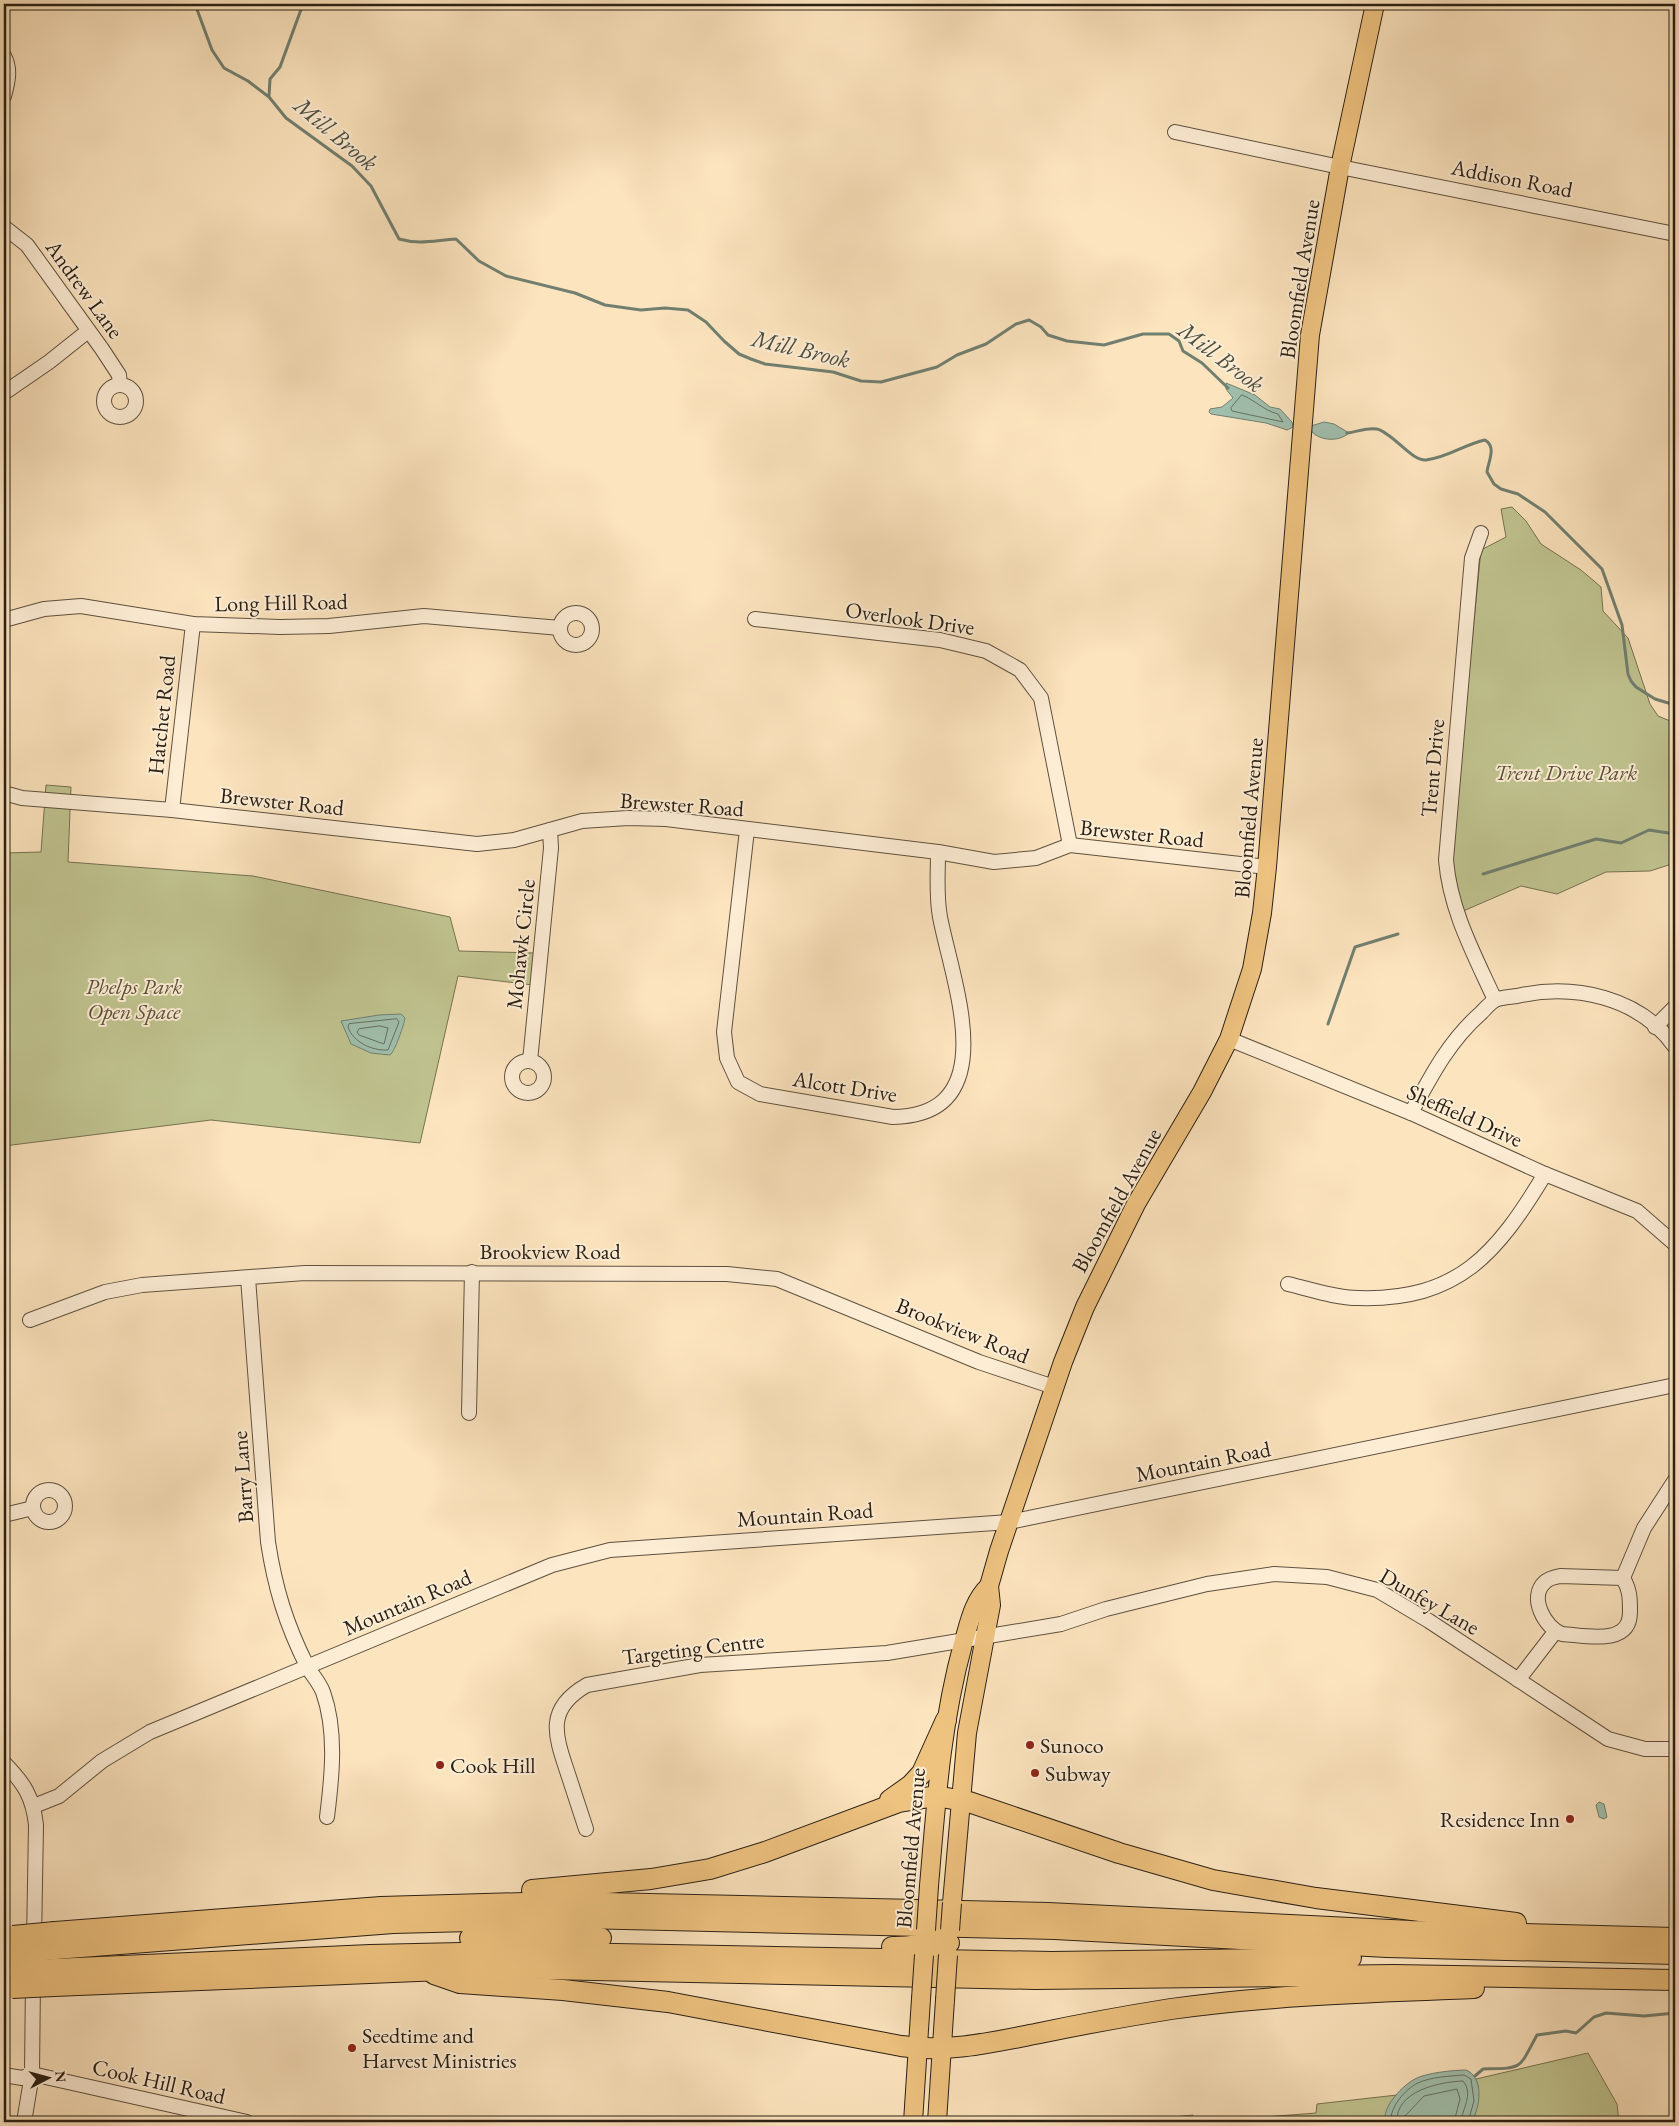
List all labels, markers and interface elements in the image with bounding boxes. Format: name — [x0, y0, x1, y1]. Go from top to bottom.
water label: Mill Brook — [287, 88, 385, 178]
street label: Addison Road — [1448, 152, 1576, 205]
street label: Bloomfield Avenue — [1273, 197, 1326, 361]
street label: Andrew Lane — [38, 233, 130, 345]
water label: Mill Brook — [1170, 313, 1271, 399]
water label: Mill Brook — [747, 322, 853, 375]
street label: Long Hill Road — [214, 587, 349, 618]
street label: Overlook Drive — [843, 595, 977, 642]
street label: Hatchet Road — [141, 653, 182, 776]
street label: Trent Drive — [1414, 717, 1451, 818]
street label: Bloomfield Avenue — [1227, 736, 1270, 900]
park label: Trent Drive Park — [1495, 758, 1637, 787]
street label: Brewster Road — [219, 781, 346, 823]
street label: Brewster Road — [619, 786, 746, 823]
street label: Brewster Road — [1079, 813, 1206, 855]
street label: Mohawk Circle — [499, 877, 542, 1010]
park label: Phelps Park Open Space — [86, 972, 182, 1026]
street label: Alcott Drive — [790, 1064, 900, 1109]
street label: Sheffield Drive — [1402, 1077, 1528, 1154]
street label: Bloomfield Avenue — [1065, 1122, 1168, 1278]
street label: Brookview Road — [479, 1237, 621, 1266]
street label: Brookview Road — [892, 1291, 1034, 1371]
street label: Barry Lane — [225, 1430, 260, 1524]
street label: Mountain Road — [1133, 1434, 1274, 1489]
street label: Mountain Road — [736, 1495, 875, 1534]
street label: Dunfey Lane — [1375, 1561, 1485, 1642]
street label: Mountain Road — [339, 1562, 477, 1642]
street label: Targeting Centre — [620, 1625, 766, 1672]
place label: Sunoco — [1040, 1731, 1104, 1760]
marker: Sunoco — [1024, 1739, 1036, 1751]
place label: Cook Hill — [450, 1751, 536, 1780]
marker: Cook Hill — [434, 1759, 446, 1771]
place label: Subway — [1045, 1759, 1111, 1788]
street label: Bloomfield Avenue — [889, 1766, 932, 1930]
marker: Subway — [1029, 1767, 1041, 1779]
place label: Residence Inn — [1440, 1805, 1560, 1834]
marker: Residence Inn — [1564, 1813, 1576, 1825]
place label: Seedtime and Harvest Ministries — [362, 2021, 517, 2075]
marker: Seedtime and Harvest Ministries — [346, 2042, 358, 2054]
street label: Cook Hill Road — [89, 2052, 229, 2111]
north arrow — [22, 2054, 72, 2104]
text: N — [51, 2070, 71, 2084]

